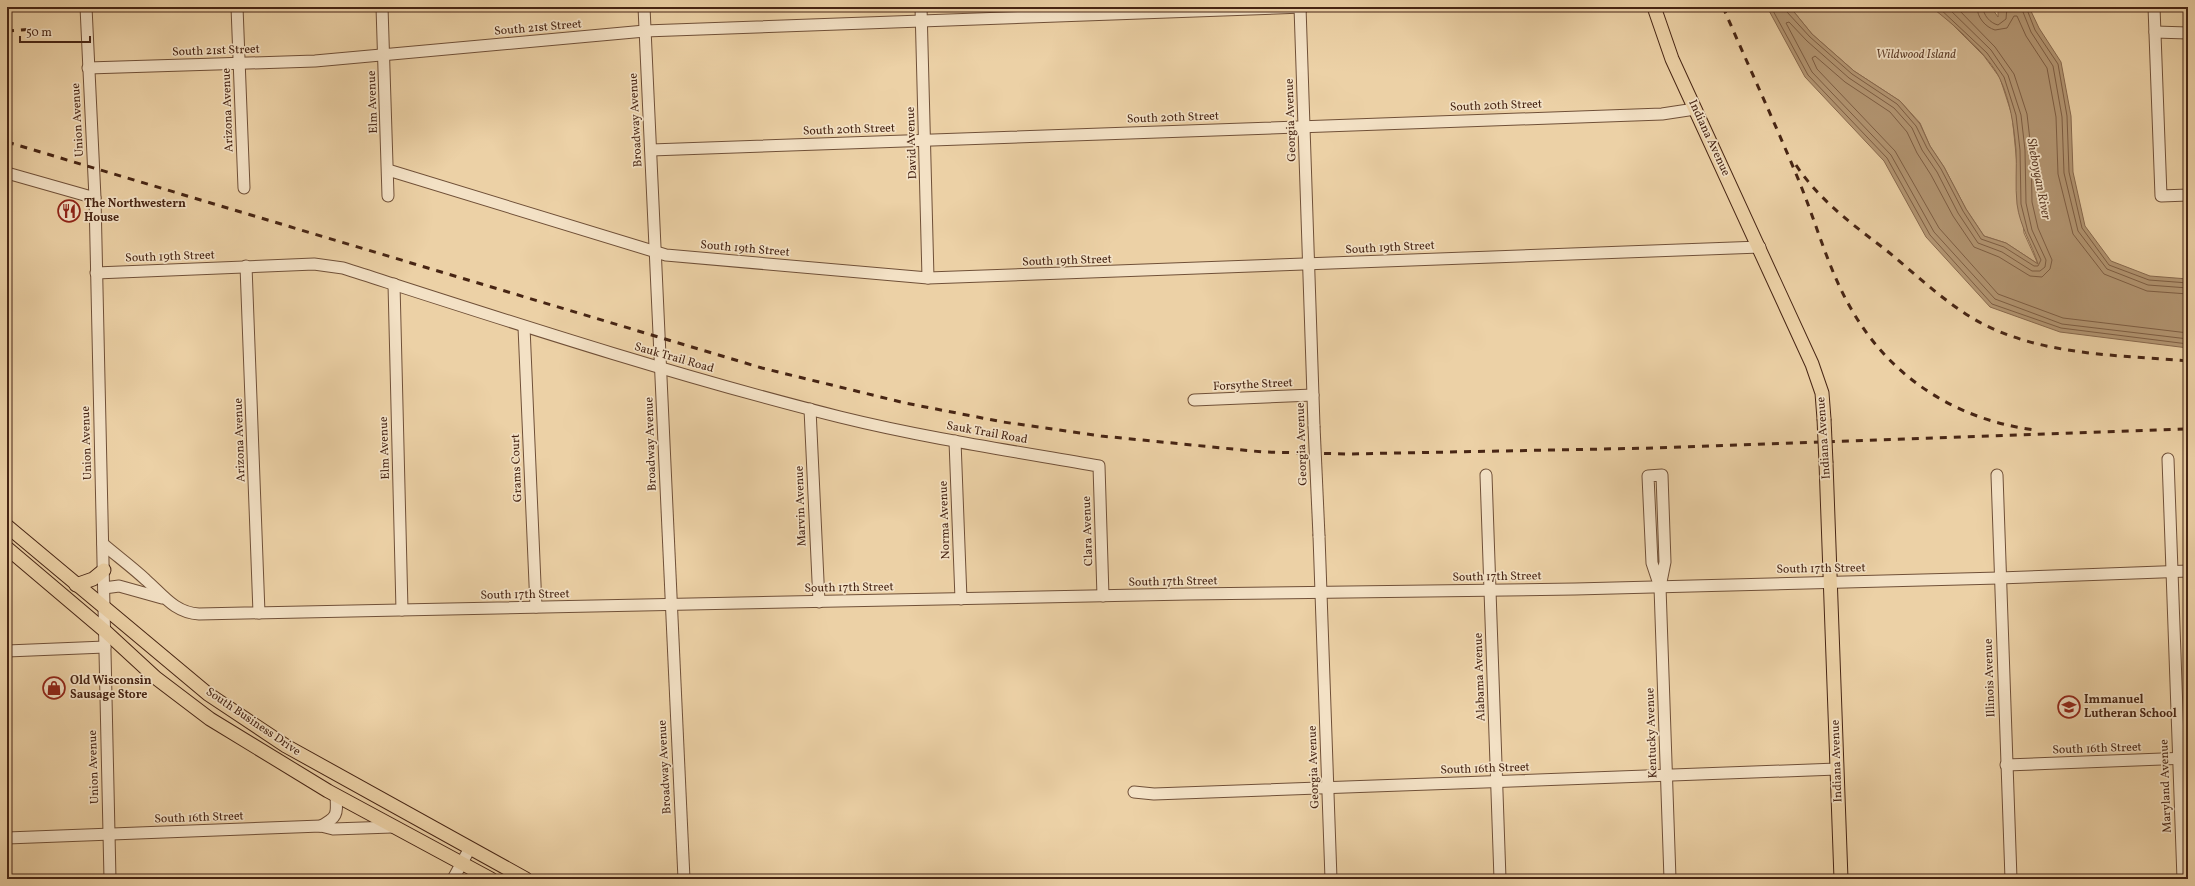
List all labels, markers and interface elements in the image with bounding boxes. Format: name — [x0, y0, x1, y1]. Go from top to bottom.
street label: South 21st Street — [494, 16, 582, 40]
scale bar — [20, 18, 90, 44]
text: 50 m — [26, 25, 52, 41]
street label: South 21st Street — [172, 41, 260, 61]
park label: Wildwood Island — [1876, 47, 1956, 63]
street label: Arizona Avenue — [219, 67, 237, 152]
street label: Elm Avenue — [364, 70, 382, 134]
street label: Broadway Avenue — [626, 72, 646, 168]
street label: Georgia Avenue — [1282, 78, 1300, 162]
street label: Union Avenue — [68, 82, 88, 157]
street label: South 20th Street — [1450, 96, 1542, 116]
street label: Indiana Avenue — [1684, 97, 1734, 179]
street label: David Avenue — [903, 106, 921, 180]
street label: South 20th Street — [1127, 108, 1219, 128]
street label: South 20th Street — [803, 120, 895, 140]
water label: Sheboygan River — [2021, 137, 2055, 221]
place label: The Northwestern House — [84, 196, 186, 226]
restaurant icon: The Northwestern House — [56, 198, 82, 224]
street label: South 19th Street — [700, 237, 790, 261]
street label: South 19th Street — [1345, 238, 1435, 258]
street label: South 19th Street — [125, 247, 215, 267]
street label: South 19th Street — [1022, 251, 1112, 271]
street label: Sauk Trail Road — [632, 339, 716, 377]
street label: Forsythe Street — [1213, 375, 1293, 395]
street label: Broadway Avenue — [641, 396, 661, 491]
street label: Indiana Avenue — [1813, 396, 1835, 480]
street label: Arizona Avenue — [231, 397, 249, 482]
street label: Georgia Avenue — [1293, 402, 1311, 486]
street label: Union Avenue — [78, 405, 96, 480]
street label: Elm Avenue — [376, 416, 394, 480]
street label: Sauk Trail Road — [945, 418, 1029, 448]
street label: Grams Court — [508, 434, 526, 502]
street label: Marvin Avenue — [792, 465, 810, 547]
street label: Norma Avenue — [936, 480, 954, 560]
street label: Clara Avenue — [1079, 495, 1097, 566]
street label: South 17th Street — [1776, 560, 1866, 578]
street label: South 17th Street — [1452, 568, 1542, 586]
street label: South 17th Street — [1128, 573, 1218, 591]
street label: South 17th Street — [804, 579, 894, 597]
street label: South 17th Street — [480, 586, 570, 604]
street label: Alabama Avenue — [1470, 632, 1490, 722]
street label: Illinois Avenue — [1981, 638, 1999, 718]
place label: Old Wisconsin Sausage Store — [70, 673, 152, 703]
shop icon: Old Wisconsin Sausage Store — [41, 675, 67, 701]
street label: South Business Drive — [202, 684, 304, 760]
street label: Kentucky Avenue — [1642, 687, 1662, 779]
place label: Immanuel Lutheran School — [2084, 692, 2177, 722]
school or university icon: Immanuel Lutheran School — [2056, 694, 2082, 720]
street label: Broadway Avenue — [655, 719, 675, 815]
street label: Indiana Avenue — [1828, 719, 1846, 803]
street label: Georgia Avenue — [1305, 725, 1323, 809]
street label: Union Avenue — [85, 729, 103, 804]
street label: South 16th Street — [2052, 739, 2142, 759]
street label: Maryland Avenue — [2156, 739, 2176, 833]
street label: South 16th Street — [1440, 759, 1530, 779]
street label: South 16th Street — [154, 808, 244, 828]

